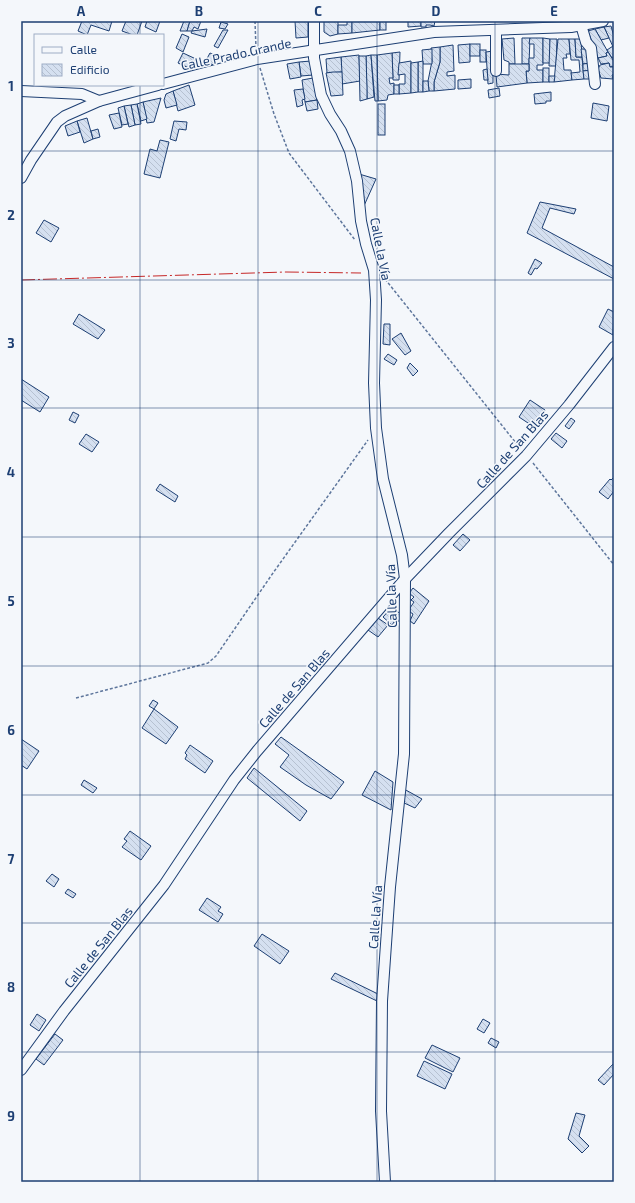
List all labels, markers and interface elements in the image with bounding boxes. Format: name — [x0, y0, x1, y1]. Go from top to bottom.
text: A — [77, 3, 86, 19]
text: B — [195, 3, 203, 19]
text: C — [314, 3, 322, 19]
text: D — [432, 3, 441, 19]
text: E — [550, 3, 558, 19]
legend — [34, 34, 164, 86]
street label: Calle Prado Grande — [179, 34, 293, 74]
text: Calle — [70, 42, 97, 56]
text: Edificio — [70, 62, 110, 76]
text: 1 — [8, 78, 14, 94]
text: 2 — [7, 207, 15, 223]
street label: Calle la Vía — [367, 216, 395, 282]
text: 3 — [7, 335, 15, 351]
street label: Calle de San Blas — [473, 406, 551, 492]
text: 4 — [7, 464, 15, 480]
street label: Calle la Vía — [382, 564, 400, 628]
text: 5 — [7, 593, 15, 609]
street label: Calle de San Blas — [255, 645, 333, 731]
text: 6 — [7, 722, 15, 738]
text: 7 — [8, 851, 15, 867]
street label: Calle la Vía — [365, 885, 385, 949]
street label: Calle de San Blas — [60, 903, 136, 991]
text: 8 — [7, 979, 15, 995]
text: 9 — [7, 1108, 15, 1124]

